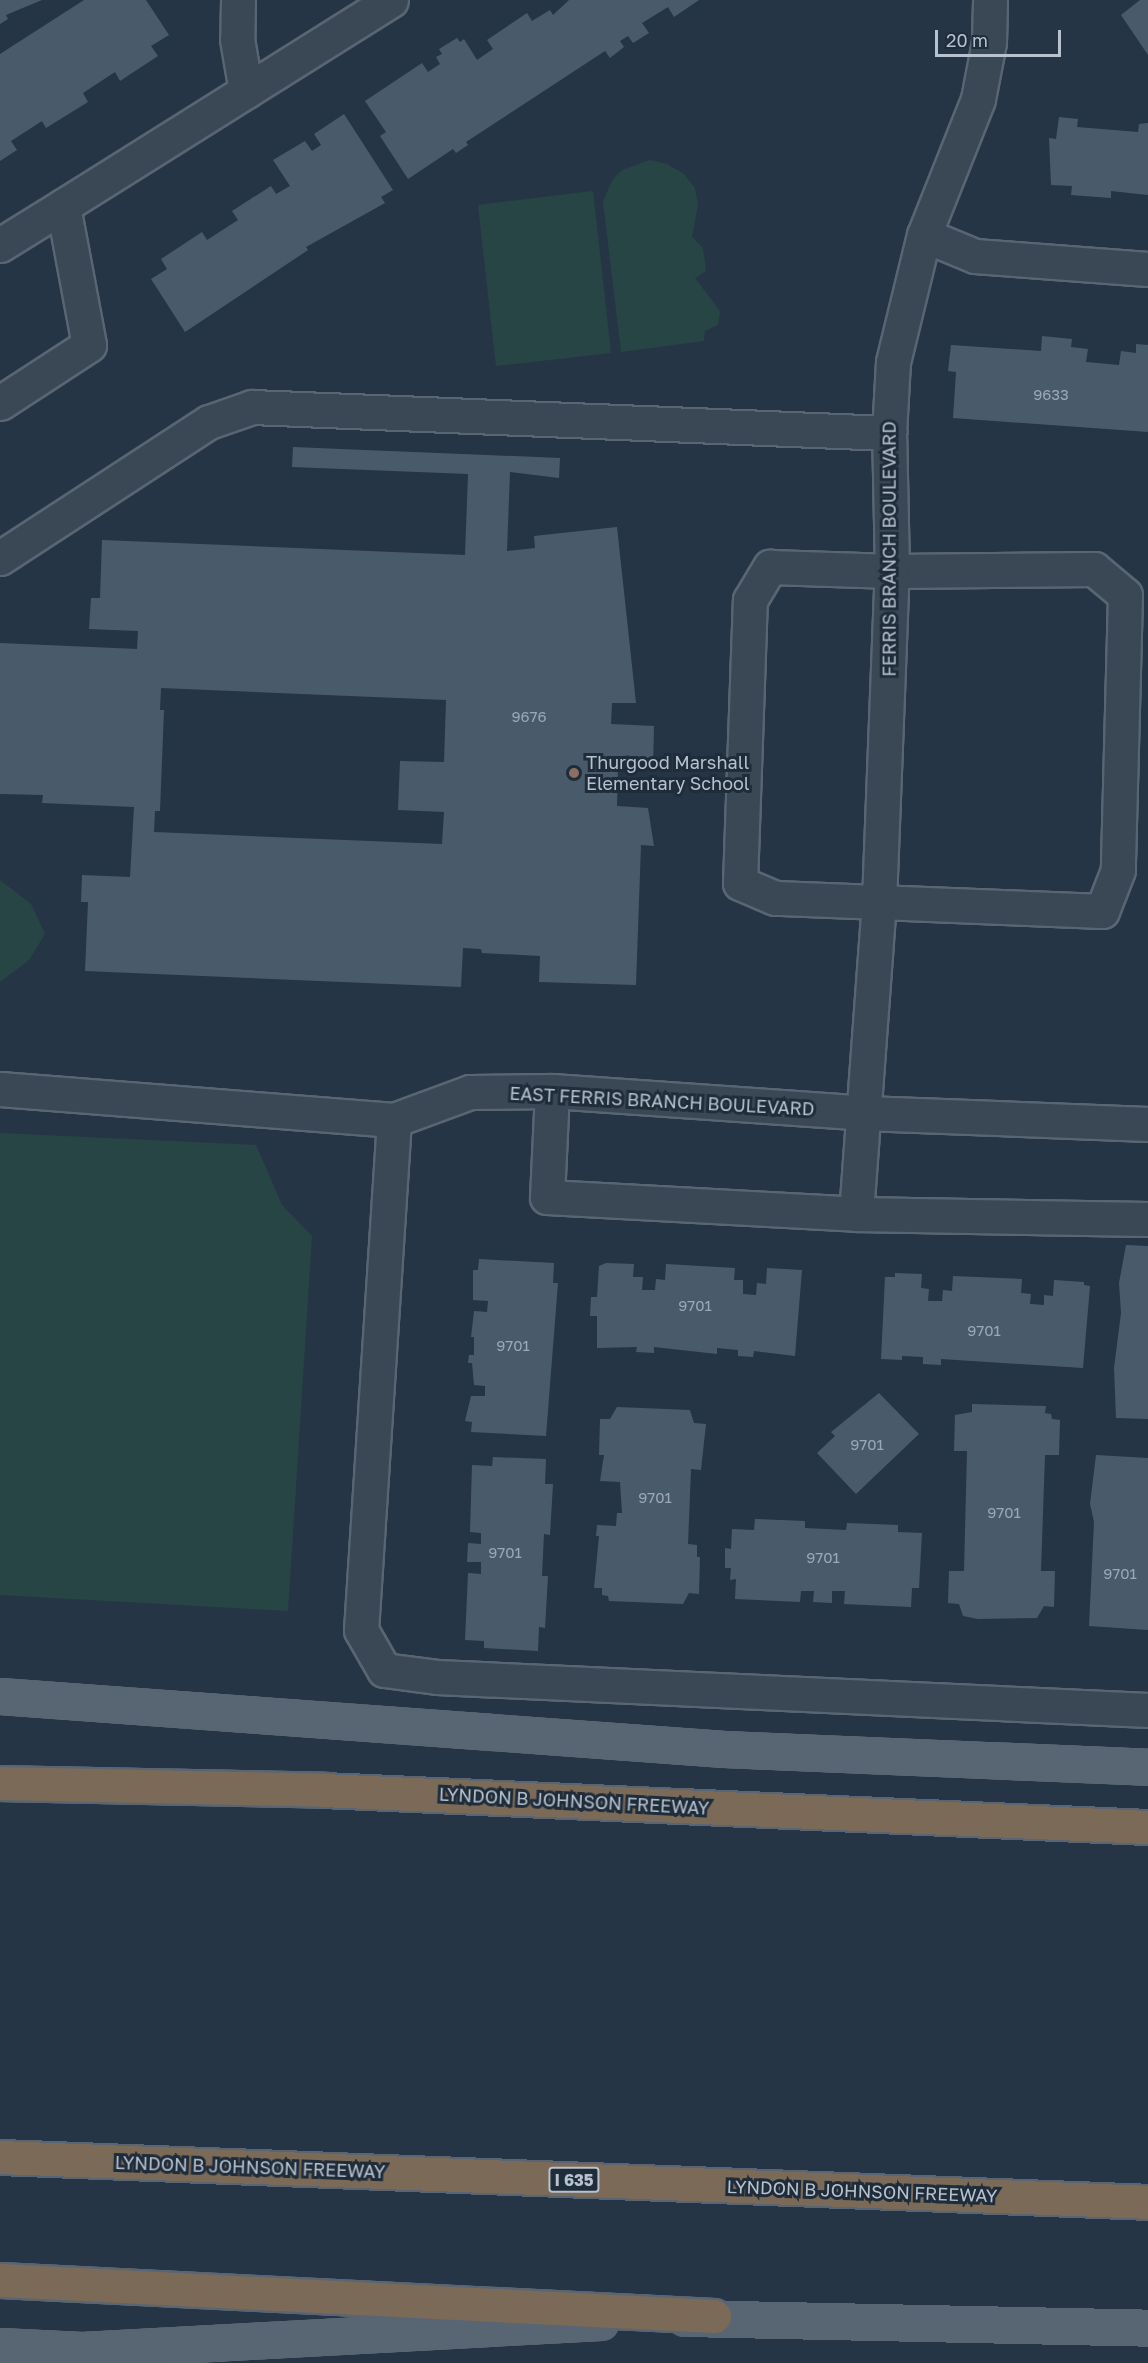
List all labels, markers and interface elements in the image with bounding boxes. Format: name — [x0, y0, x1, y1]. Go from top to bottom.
scale bar — [938, 18, 1064, 56]
text: 20 m — [946, 29, 988, 51]
house number: 9633 — [1033, 386, 1069, 404]
street label: FERRIS BRANCH BOULEVARD — [878, 421, 900, 677]
house number: 9676 — [511, 708, 547, 726]
place label: Thurgood Marshall Elementary School — [586, 752, 750, 795]
marker: Thurgood Marshall Elementary School — [567, 766, 581, 780]
street label: EAST FERRIS BRANCH BOULEVARD — [509, 1082, 815, 1120]
house number: 9701 — [678, 1297, 712, 1315]
house number: 9701 — [967, 1322, 1001, 1340]
house number: 9701 — [496, 1337, 530, 1355]
house number: 9701 — [850, 1436, 884, 1454]
house number: 9701 — [638, 1489, 672, 1507]
house number: 9701 — [987, 1504, 1021, 1522]
house number: 9701 — [488, 1544, 522, 1562]
house number: 9701 — [806, 1549, 840, 1567]
house number: 9701 — [1103, 1565, 1137, 1583]
street label: LYNDON B JOHNSON FREEWAY — [438, 1783, 710, 1819]
street label: LYNDON B JOHNSON FREEWAY — [114, 2151, 386, 2183]
road number: I 635 — [547, 2167, 601, 2193]
street label: LYNDON B JOHNSON FREEWAY — [726, 2175, 998, 2207]

